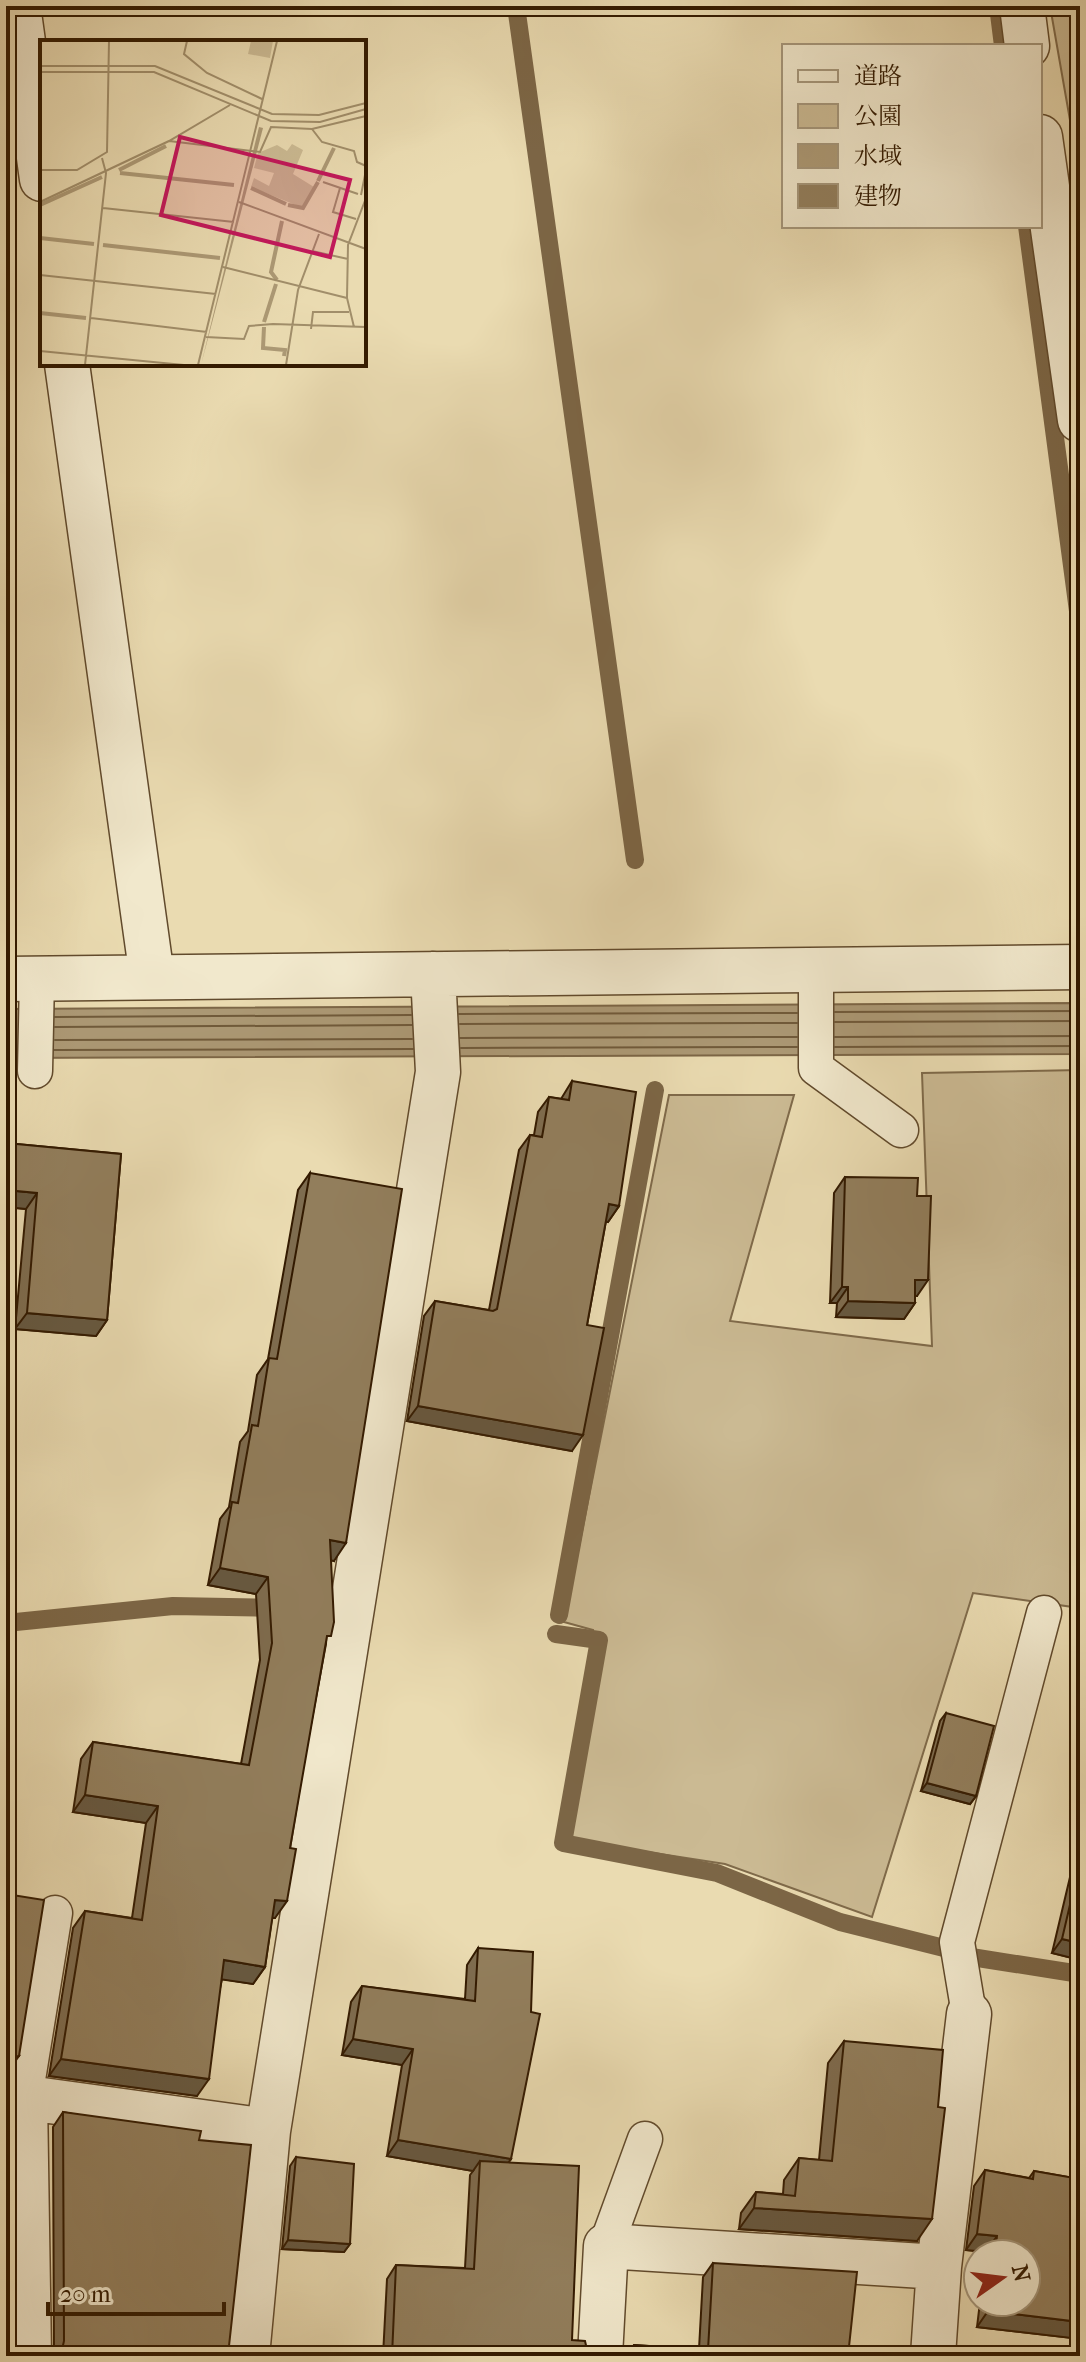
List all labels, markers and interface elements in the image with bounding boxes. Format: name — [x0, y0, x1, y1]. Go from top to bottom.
inset map — [40, 40, 366, 366]
legend — [782, 44, 1042, 228]
text: 道路 — [854, 62, 902, 90]
text: 公園 — [854, 102, 902, 130]
text: 水域 — [854, 142, 902, 170]
text: 建物 — [854, 182, 902, 210]
north arrow — [962, 2238, 1042, 2318]
text: N — [1006, 2262, 1035, 2285]
scale bar — [48, 2266, 224, 2316]
text: 20 m — [60, 2280, 111, 2308]

